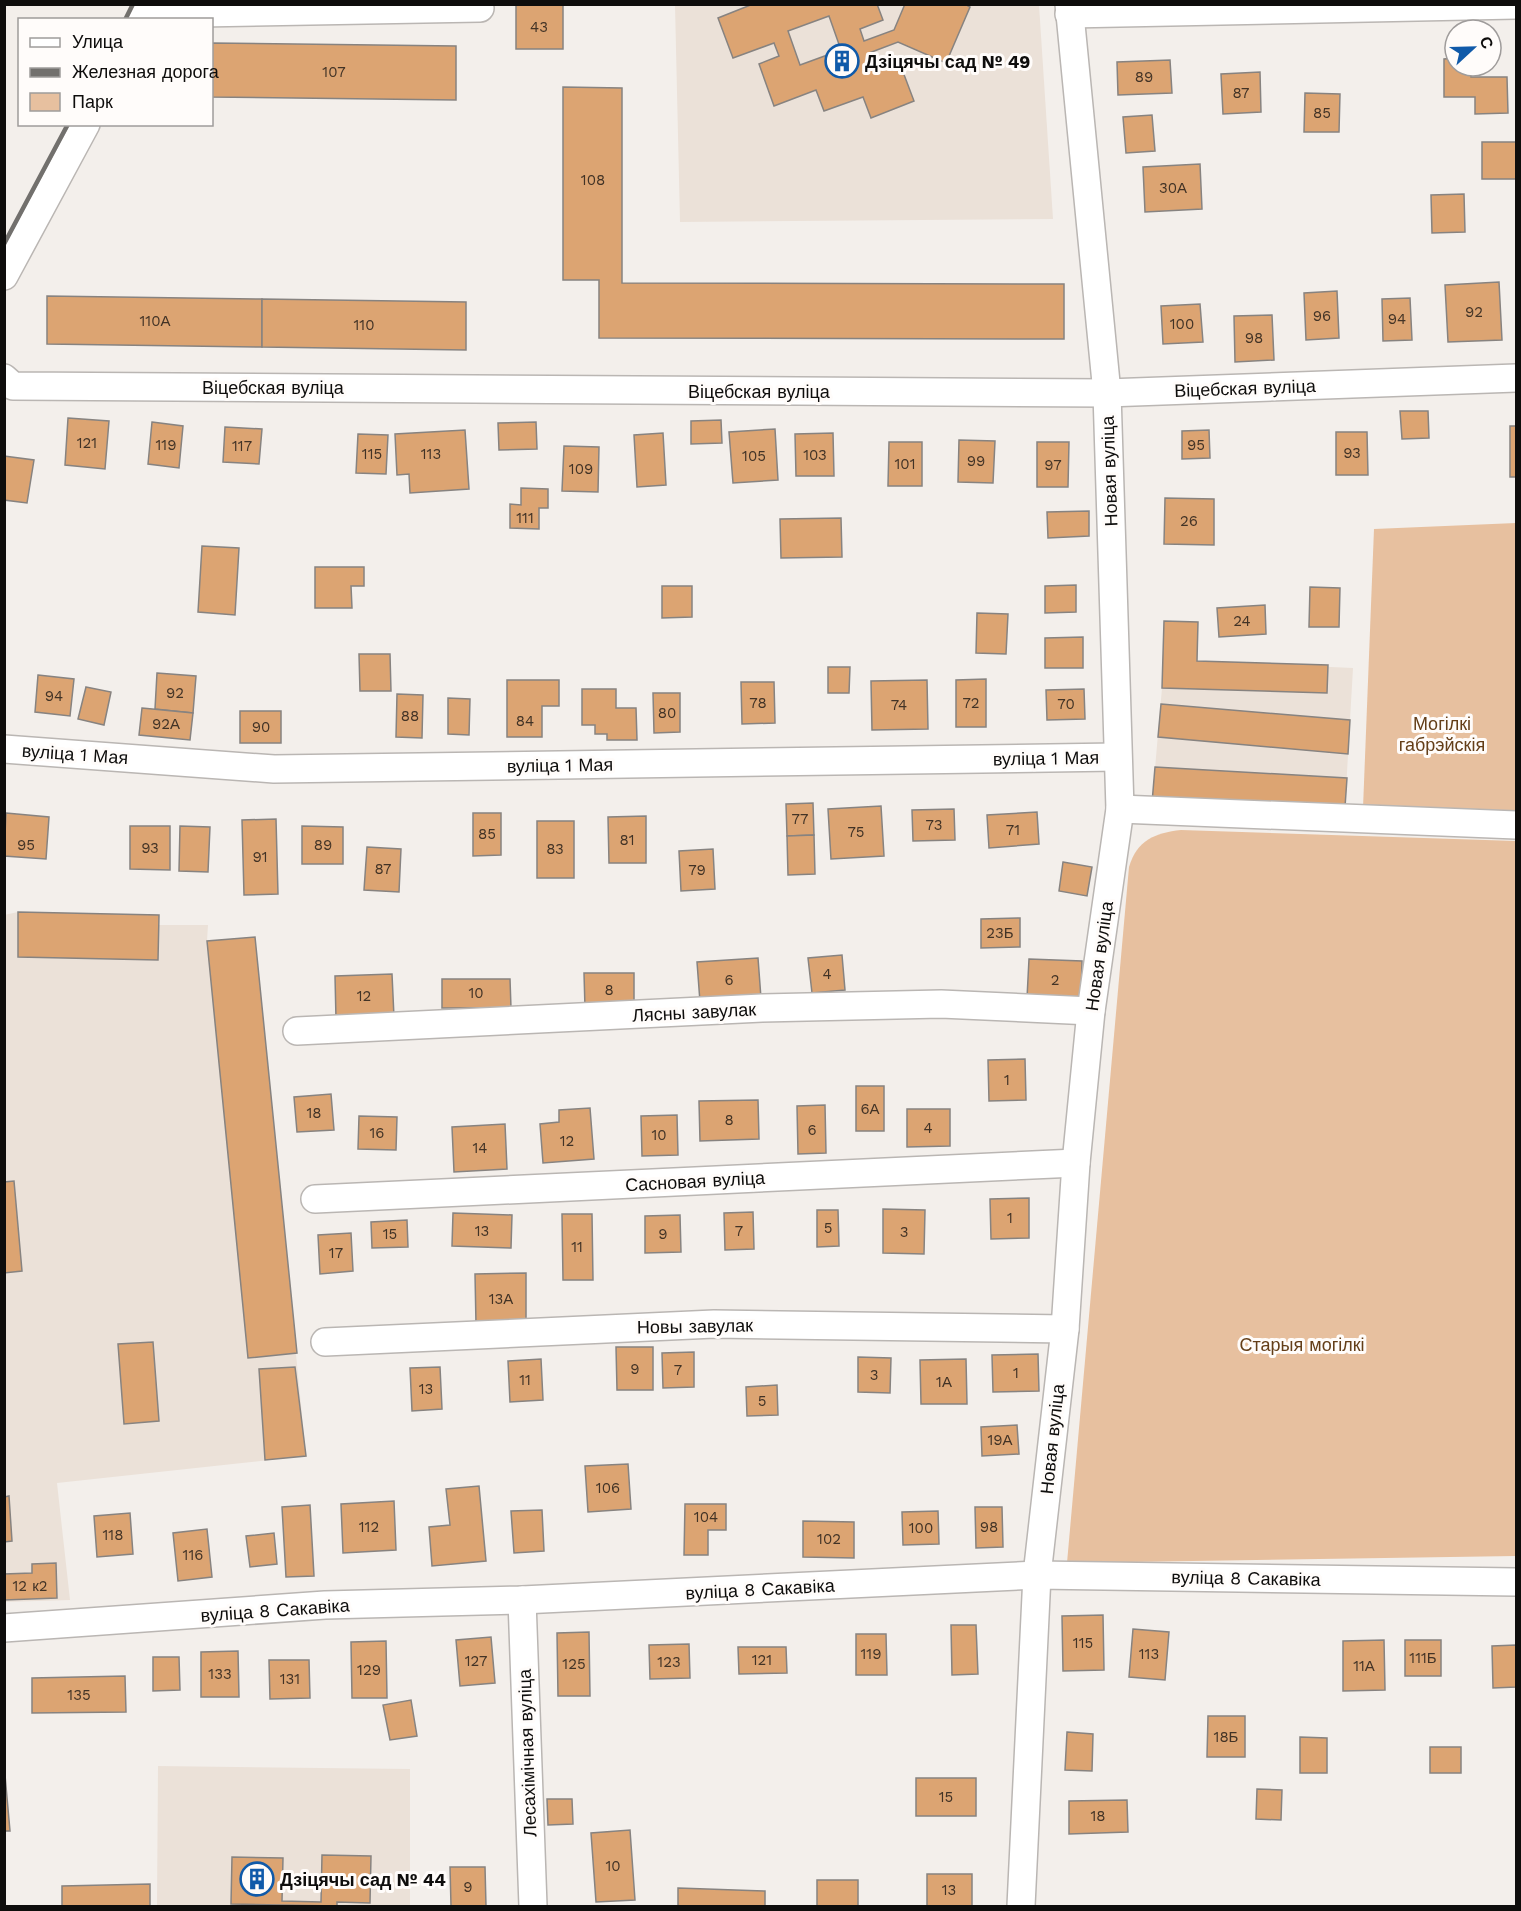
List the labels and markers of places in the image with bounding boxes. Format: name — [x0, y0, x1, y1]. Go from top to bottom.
building icon: Дзіцячы сад № 49 — [824, 43, 860, 79]
place label: Дзіцячы сад № 49 — [865, 51, 1030, 72]
building icon: Дзіцячы сад № 44 — [239, 1861, 275, 1897]
place label: Дзіцячы сад № 44 — [280, 1869, 446, 1890]

